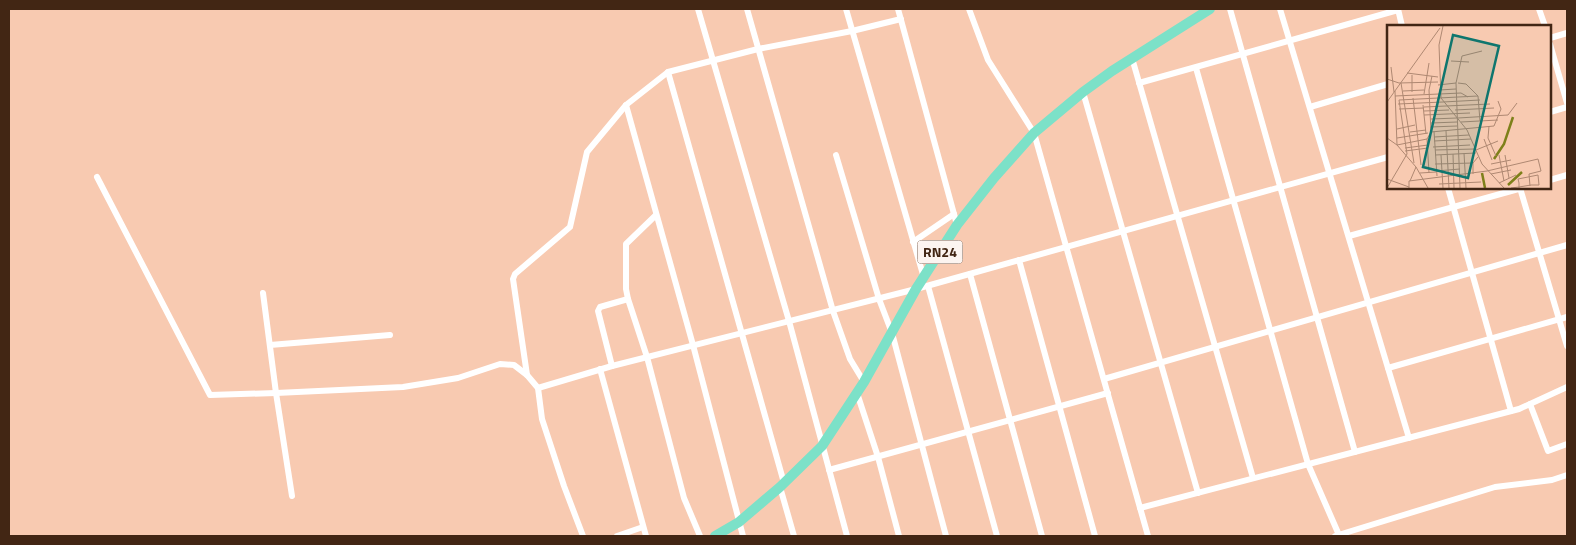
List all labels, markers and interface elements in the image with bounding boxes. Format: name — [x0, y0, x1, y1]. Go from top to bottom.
inset map — [1387, 25, 1551, 189]
road number: RN24 — [918, 240, 962, 264]

